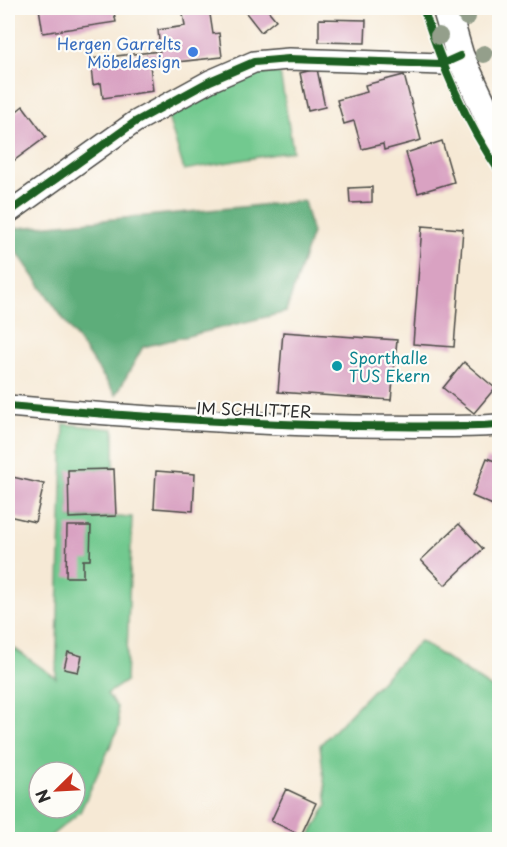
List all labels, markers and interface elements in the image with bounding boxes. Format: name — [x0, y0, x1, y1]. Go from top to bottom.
place label: Hergen Garrelts Möbeldesign — [57, 31, 181, 73]
marker: Hergen Garrelts Möbeldesign — [186, 45, 200, 59]
place label: Sporthalle TUS Ekern — [349, 345, 430, 387]
marker: Sporthalle TUS Ekern — [330, 359, 344, 373]
street label: IM SCHLITTER — [196, 395, 312, 423]
north arrow — [27, 760, 87, 820]
text: N — [29, 786, 56, 807]

